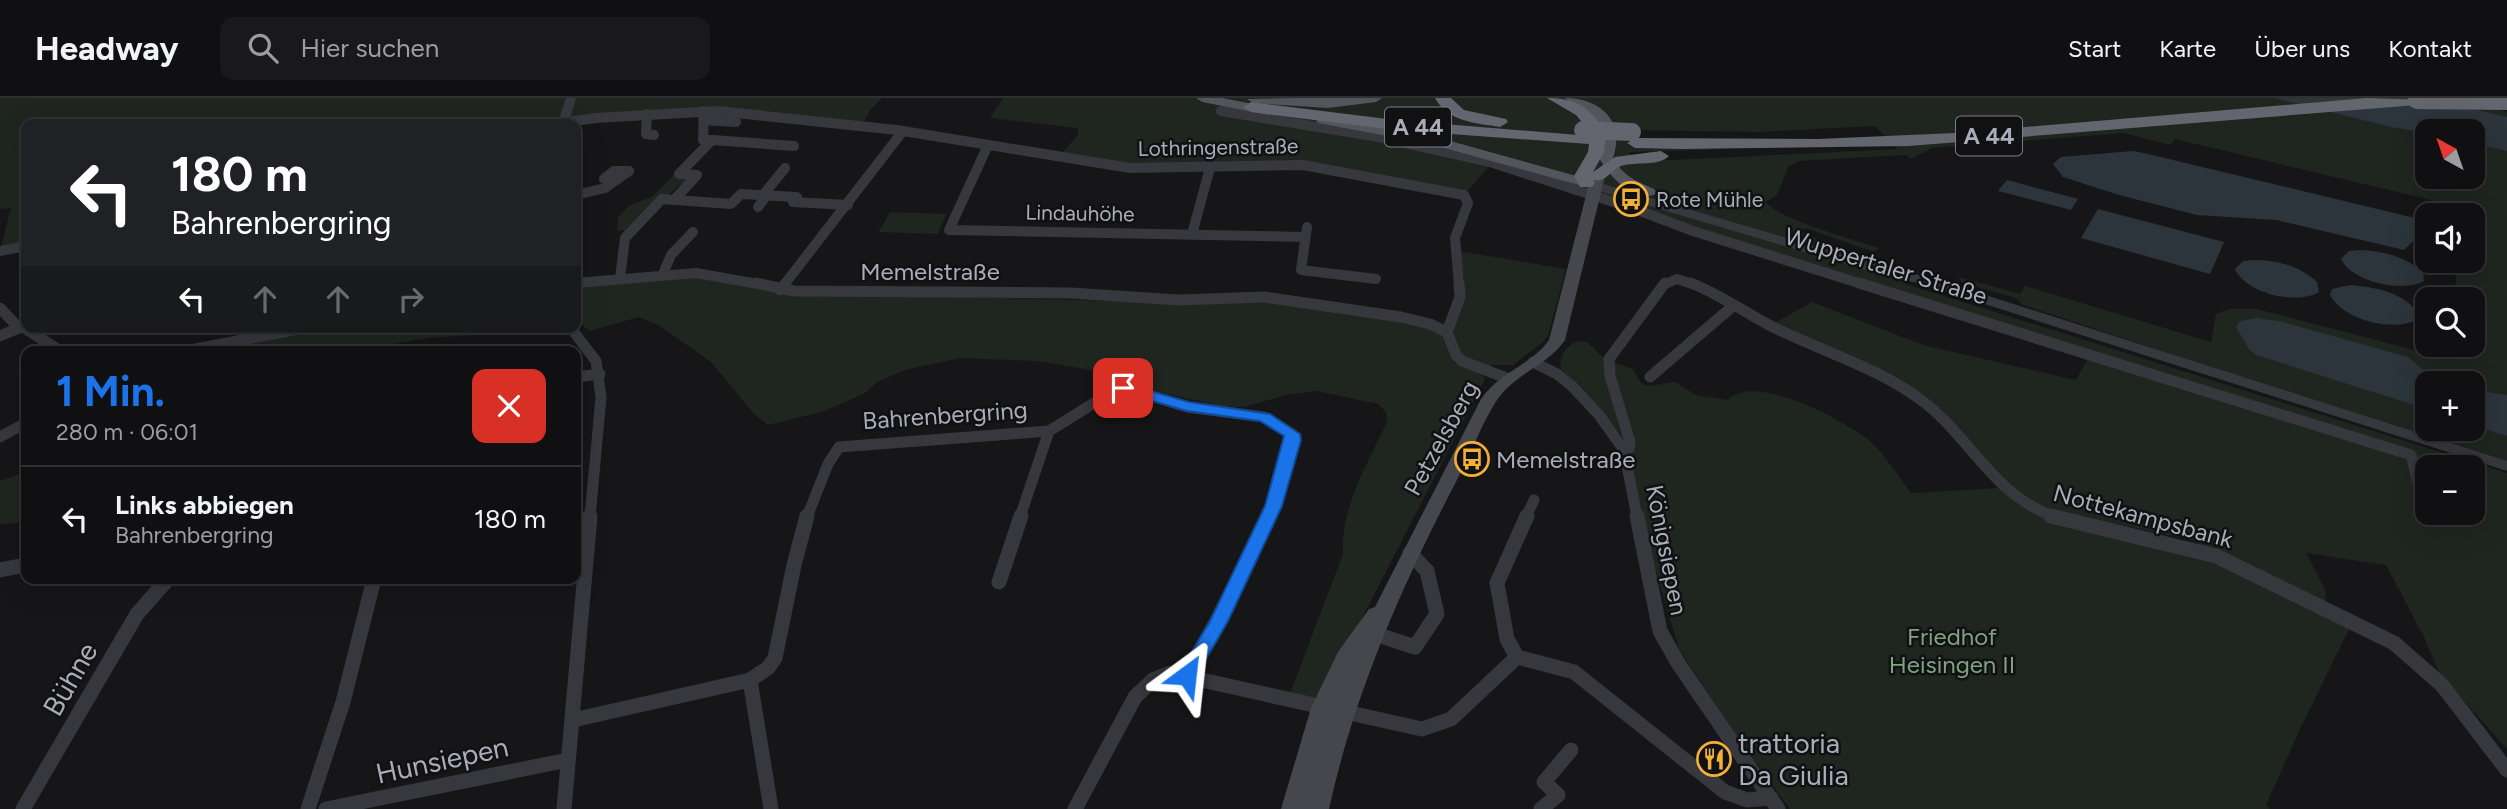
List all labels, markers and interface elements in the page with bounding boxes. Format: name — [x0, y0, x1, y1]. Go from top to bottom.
search box — [220, 17, 710, 80]
text: Headway — [35, 29, 178, 68]
icon: search — [244, 29, 282, 67]
text: Hier suchen — [300, 32, 439, 64]
text: Start — [2068, 34, 2121, 63]
text: Karte — [2159, 34, 2216, 63]
text: Über uns — [2254, 34, 2350, 63]
text: Kontakt — [2388, 34, 2472, 63]
road number: A 44 — [1385, 108, 1451, 146]
road number: A 44 — [1956, 117, 2022, 156]
north arrow — [2415, 119, 2485, 189]
map controls — [2415, 119, 2485, 525]
street label: Lothringenstraße — [1137, 133, 1299, 161]
text: 180 m — [171, 144, 308, 203]
icon: left — [56, 147, 147, 238]
bus stop icon: Rote Mühle — [1612, 180, 1650, 218]
place label: Rote Mühle — [1656, 187, 1763, 212]
street label: Lindauhöhe — [1025, 200, 1135, 226]
button: sound — [2415, 203, 2485, 273]
text: Bahrenbergring — [171, 204, 392, 242]
street label: Wuppertaler Straße — [1781, 221, 1991, 311]
street label: Memelstraße — [860, 257, 1000, 286]
icon: left — [173, 280, 211, 318]
icon: ahead — [246, 280, 284, 318]
icon: ahead — [319, 280, 357, 318]
icon: right — [392, 280, 430, 318]
button: search — [2415, 287, 2485, 357]
pin — [1093, 358, 1153, 418]
text: 1 Min. — [56, 366, 165, 417]
button: close — [472, 369, 546, 443]
icon: arrive — [1104, 369, 1142, 407]
button: + — [2415, 371, 2485, 441]
street label: Petzelsberg — [1398, 376, 1484, 500]
street label: Bahrenbergring — [861, 395, 1029, 435]
text: 280 m · 06:01 — [56, 418, 198, 446]
bus stop icon: Memelstraße — [1453, 440, 1491, 478]
place label: Memelstraße — [1496, 445, 1635, 474]
button: − — [2415, 455, 2485, 525]
street label: Nottekampsbank — [2050, 478, 2236, 554]
street label: Königsiepen — [1640, 482, 1694, 618]
text: Links abbiegen — [115, 489, 294, 521]
icon: left — [56, 500, 94, 538]
text: 180 m — [474, 503, 546, 535]
text: Bahrenbergring — [115, 521, 274, 549]
park label: Friedhof Heisingen II — [1889, 622, 2015, 679]
street label: Bühne — [35, 636, 105, 722]
position arrow — [1150, 638, 1224, 712]
place label: trattoria Da Giulia — [1738, 726, 1849, 792]
street label: Hunsiepen — [373, 729, 511, 791]
restaurant icon: trattoria Da Giulia — [1695, 740, 1733, 778]

